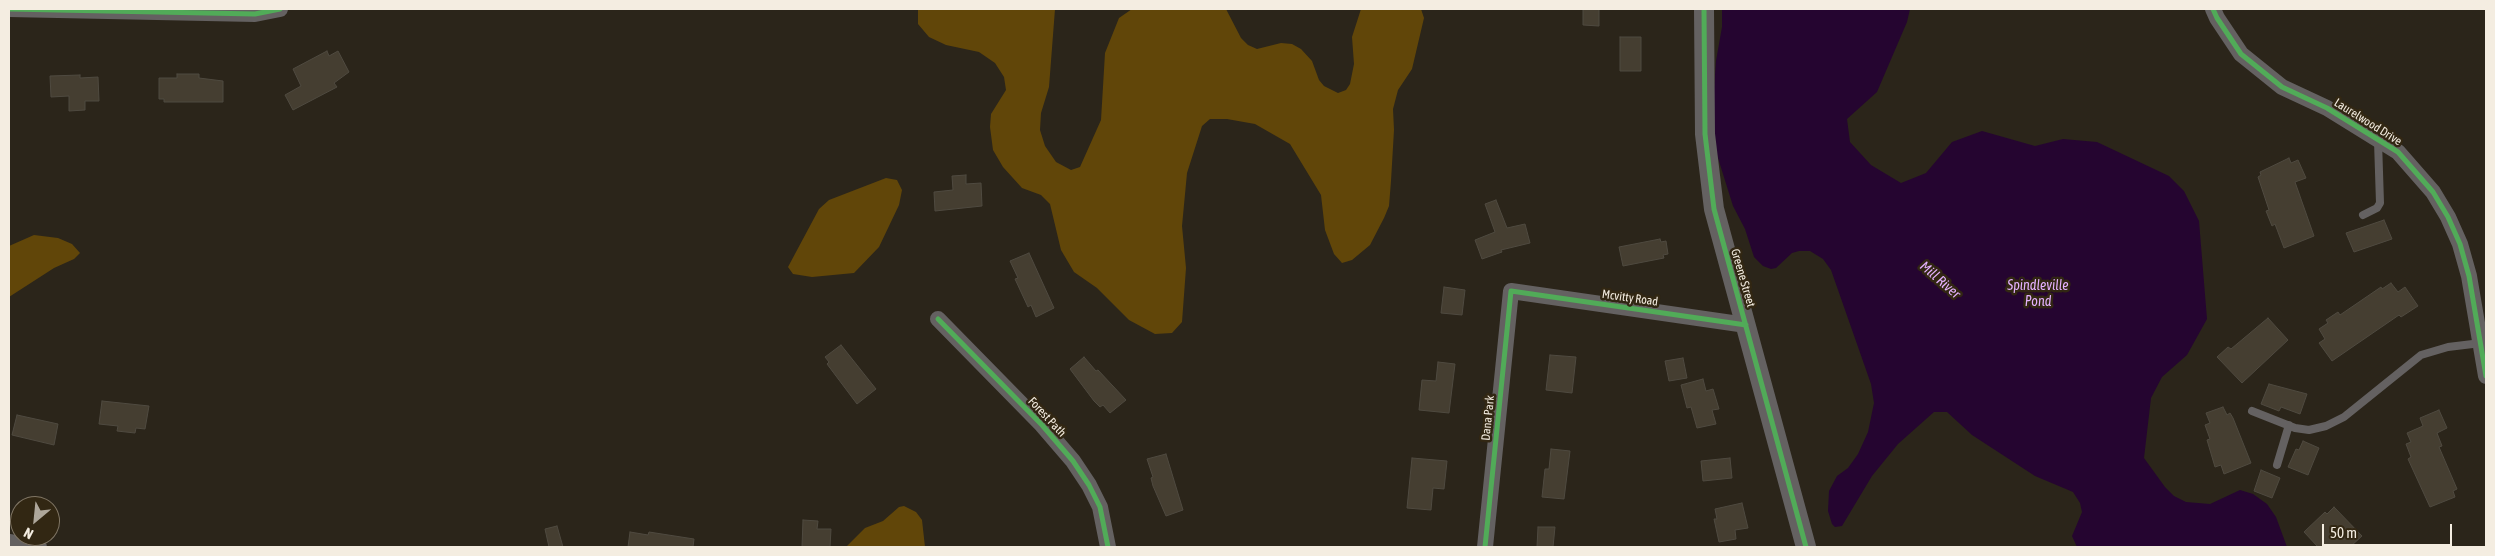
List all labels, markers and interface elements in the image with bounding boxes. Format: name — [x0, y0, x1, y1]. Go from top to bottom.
street label: Laurelwood Drive — [2332, 95, 2404, 149]
street label: Greene Street — [1728, 247, 1758, 309]
water label: Mill River — [1916, 258, 1964, 302]
water label: Spindleville Pond — [2007, 278, 2069, 310]
street label: Mcvitty Road — [1601, 287, 1659, 309]
street label: Forest Path — [1025, 394, 1069, 440]
street label: Dana Park — [1478, 395, 1498, 441]
north arrow — [10, 496, 60, 546]
scale bar — [2325, 514, 2455, 546]
text: N — [21, 524, 36, 542]
text: 50 m — [2330, 524, 2357, 541]

